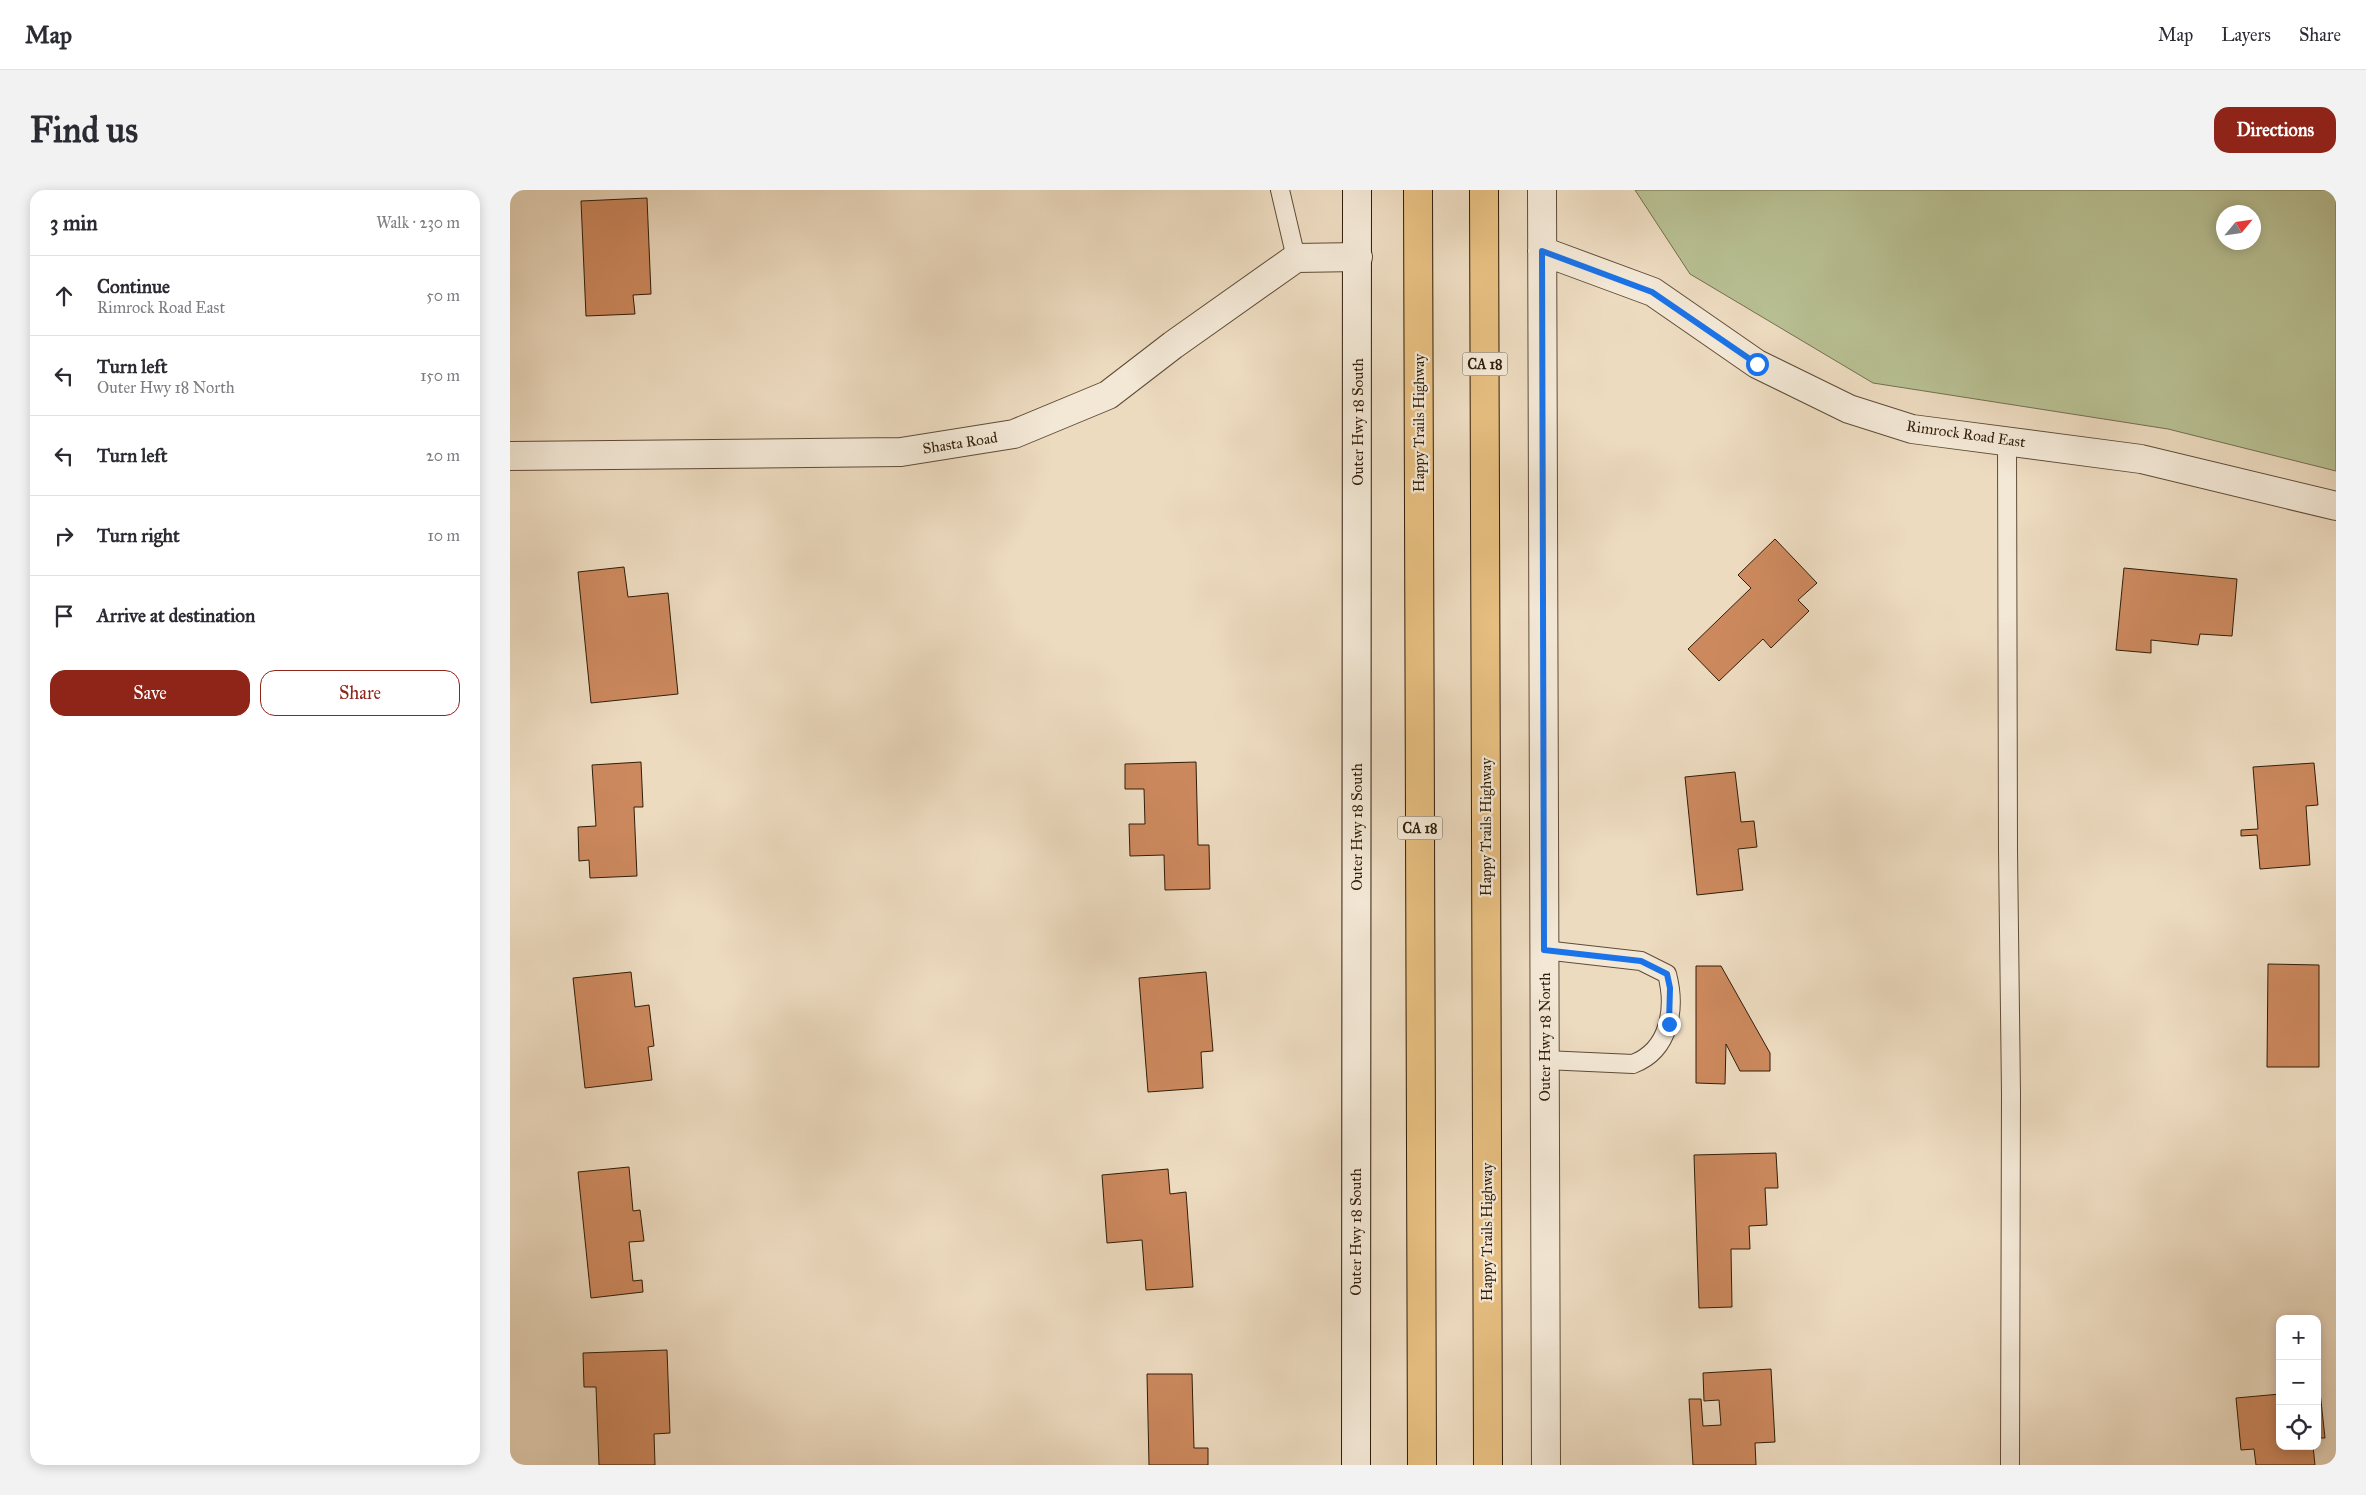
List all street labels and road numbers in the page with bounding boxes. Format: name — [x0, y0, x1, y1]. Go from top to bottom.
road number: CA 18 — [1462, 352, 1508, 375]
street label: Happy Trails Highway — [1410, 353, 1428, 492]
street label: Outer Hwy 18 South — [1349, 358, 1367, 486]
street label: Rimrock Road East — [1905, 417, 2027, 451]
street label: Shasta Road — [921, 428, 999, 458]
street label: Happy Trails Highway — [1477, 757, 1495, 896]
street label: Outer Hwy 18 South — [1348, 763, 1366, 891]
road number: CA 18 — [1398, 816, 1442, 840]
street label: Outer Hwy 18 North — [1536, 972, 1554, 1102]
street label: Happy Trails Highway — [1478, 1162, 1496, 1301]
street label: Outer Hwy 18 South — [1347, 1168, 1365, 1296]

